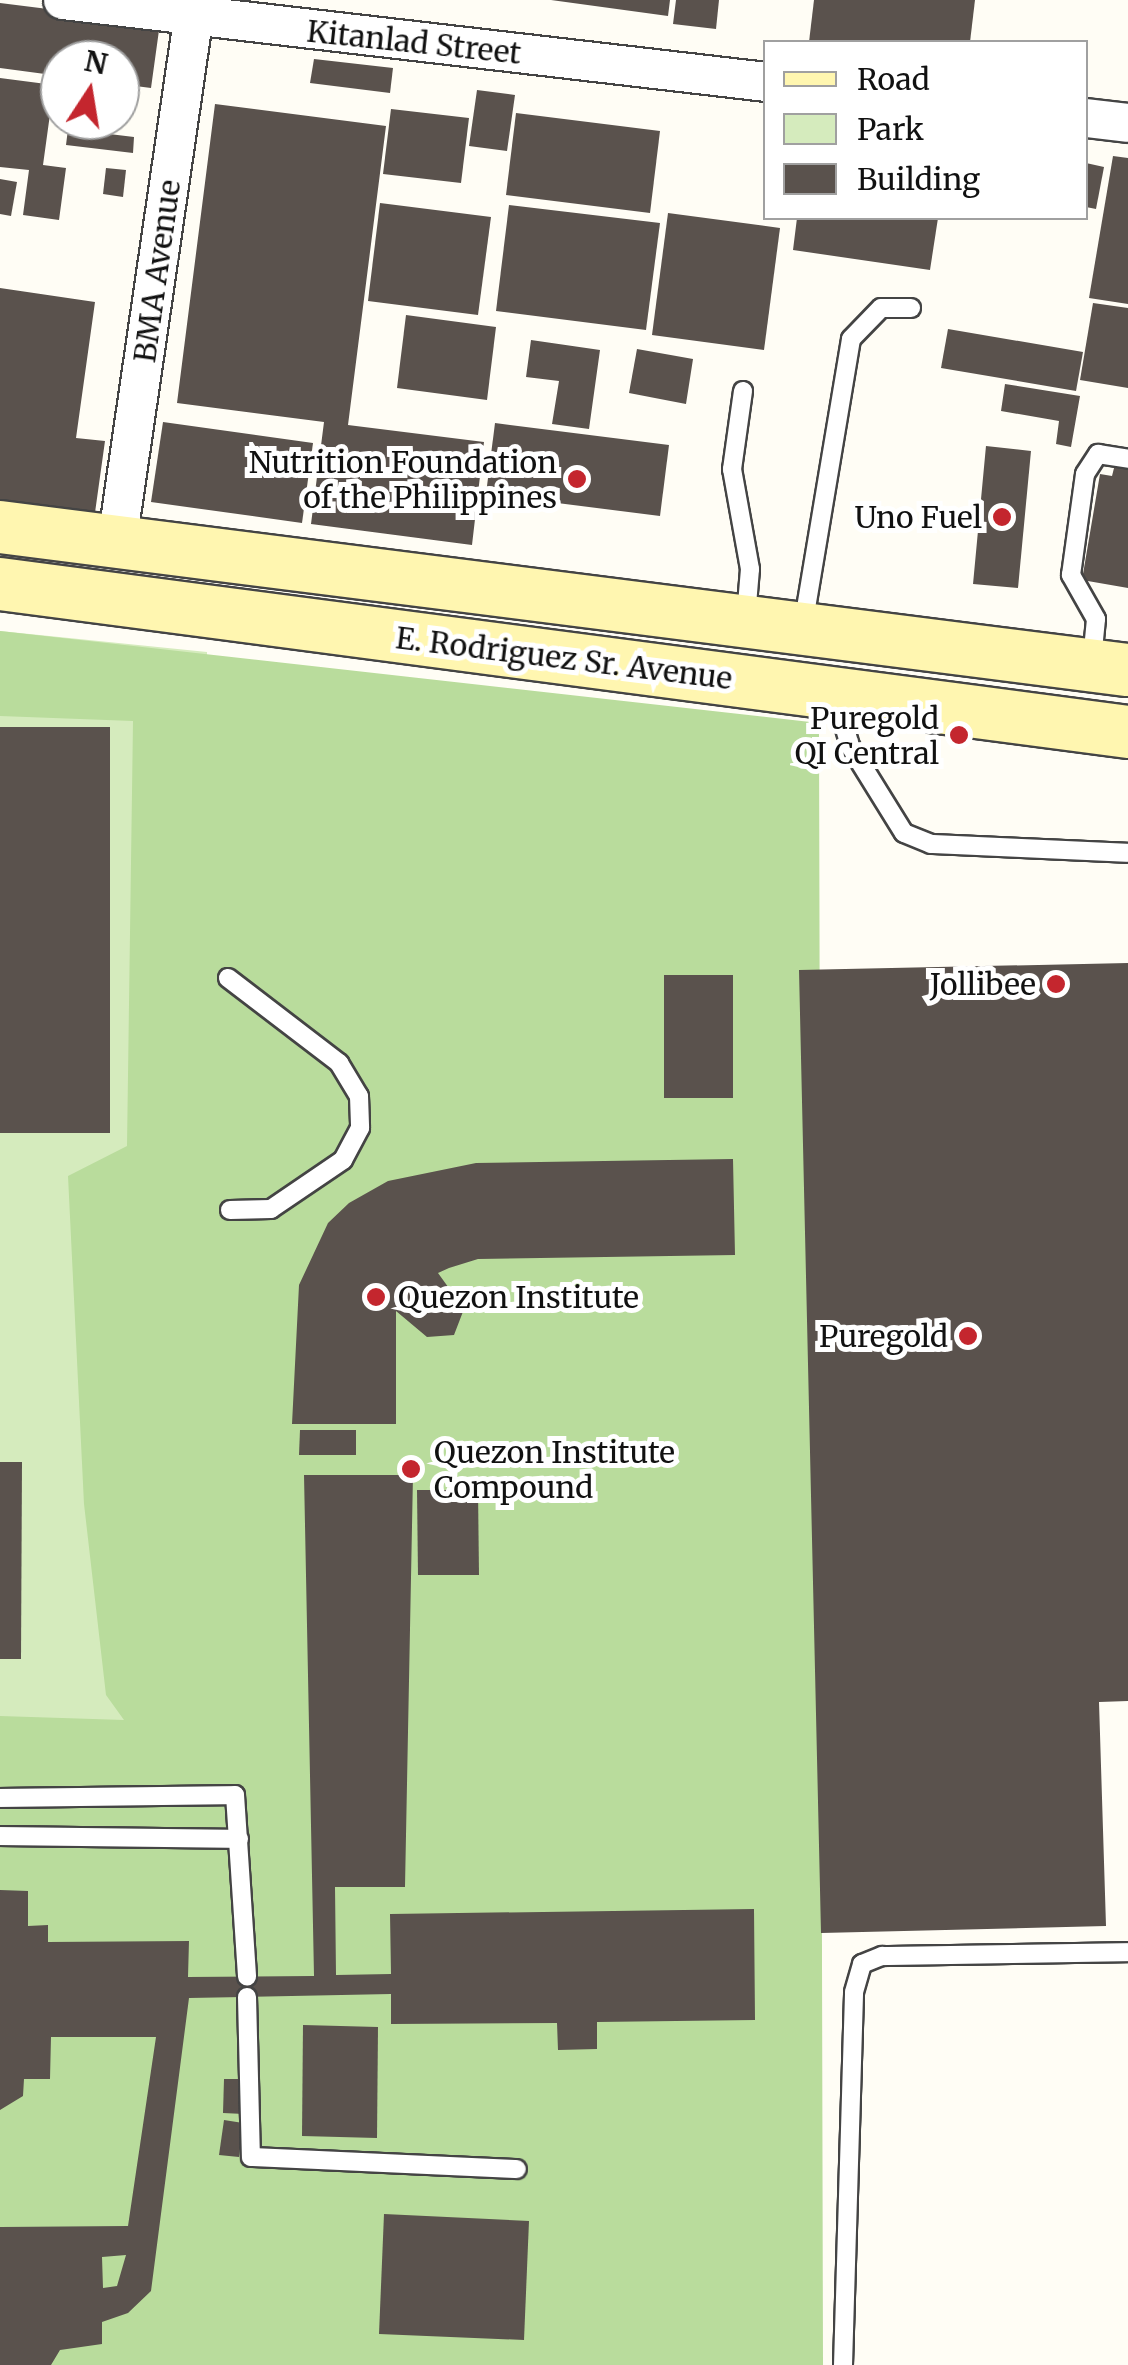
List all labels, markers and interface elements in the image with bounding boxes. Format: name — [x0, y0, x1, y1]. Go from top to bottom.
street label: Kitanlad Street — [305, 13, 523, 71]
north arrow — [40, 40, 140, 140]
legend — [763, 40, 1088, 220]
text: N — [81, 43, 110, 83]
text: Road — [857, 60, 930, 98]
text: Park — [857, 110, 924, 148]
text: Building — [857, 160, 980, 198]
street label: BMA Avenue — [126, 177, 188, 365]
place label: Nutrition Foundation of the Philippines — [249, 444, 557, 514]
marker: Nutrition Foundation of the Philippines — [566, 468, 588, 490]
place label: Uno Fuel — [854, 499, 982, 535]
marker: Uno Fuel — [991, 506, 1013, 528]
street label: E. Rodriguez Sr. Avenue — [394, 619, 734, 697]
place label: Puregold QI Central — [795, 700, 939, 770]
marker: Puregold QI Central — [948, 724, 970, 746]
place label: Jollibee — [930, 966, 1036, 1002]
marker: Jollibee — [1045, 973, 1067, 995]
place label: Quezon Institute — [398, 1279, 639, 1315]
marker: Quezon Institute — [363, 1284, 389, 1310]
place label: Puregold — [819, 1318, 948, 1354]
marker: Puregold — [957, 1325, 979, 1347]
place label: Quezon Institute Compound — [434, 1434, 675, 1504]
marker: Quezon Institute Compound — [398, 1456, 424, 1482]

